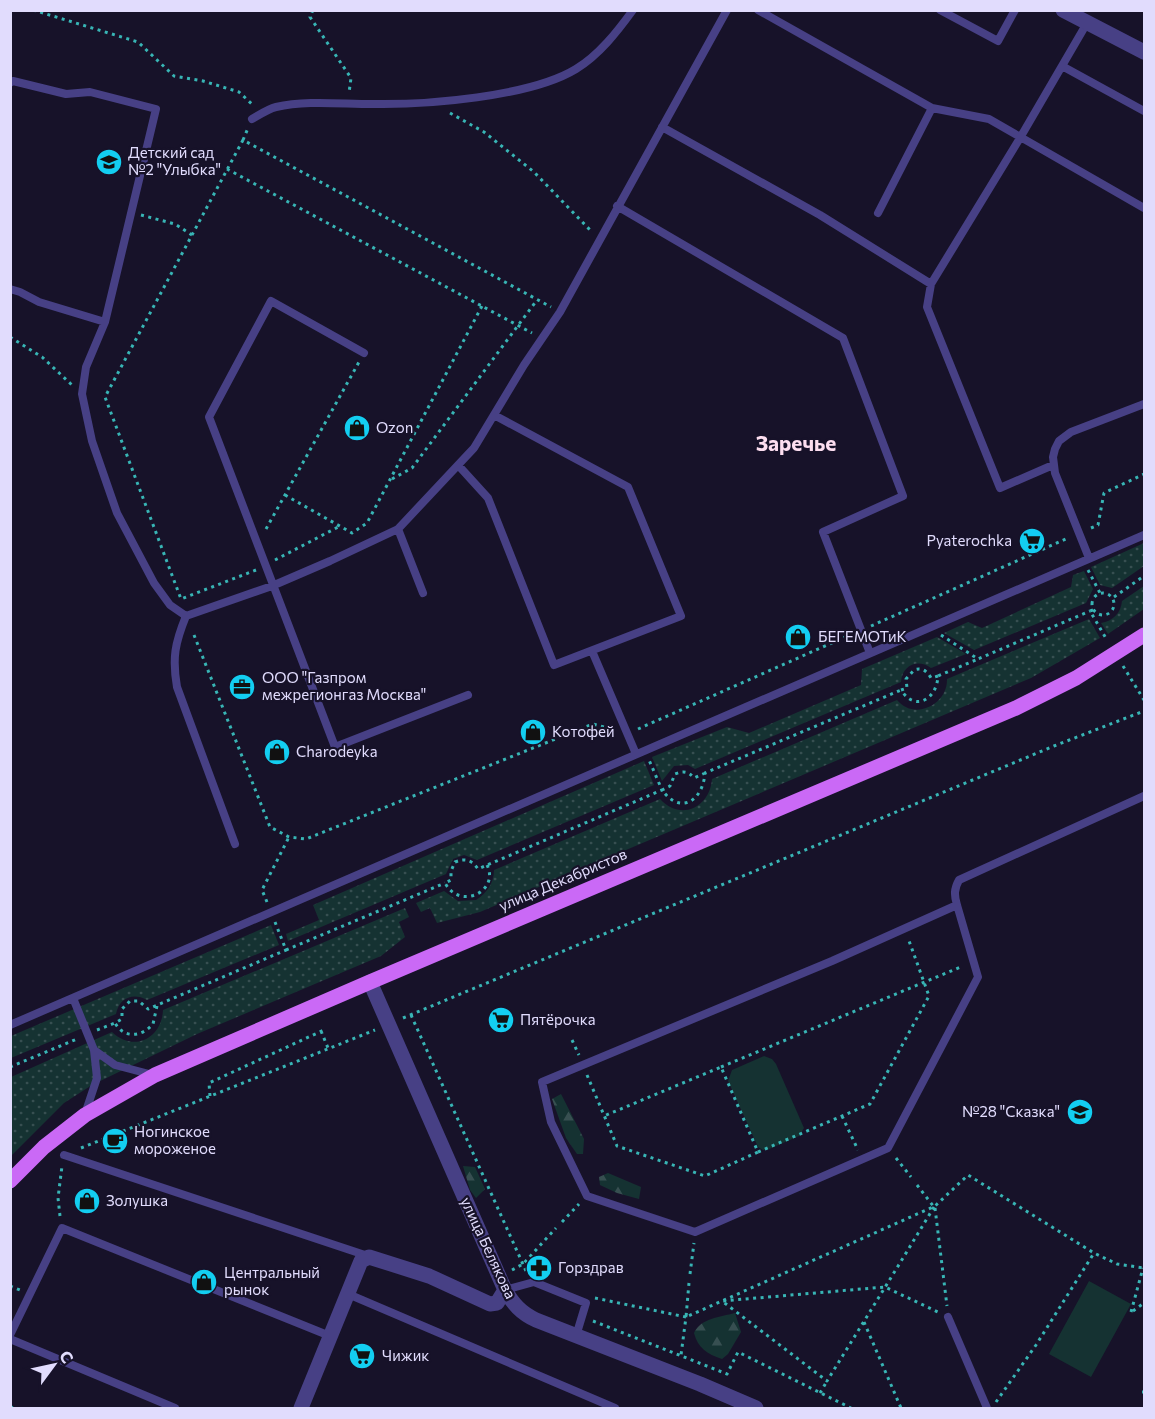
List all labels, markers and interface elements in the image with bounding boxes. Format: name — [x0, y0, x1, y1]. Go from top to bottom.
place label: Детский сад №2 "Улыбка" — [128, 143, 221, 178]
school or university icon: Детский сад №2 "Улыбка" — [94, 147, 124, 177]
shop icon: Ozon — [342, 413, 372, 443]
place label: Ozon — [376, 418, 413, 436]
district label: Заречье — [756, 430, 836, 455]
supermarket icon: Pyaterochka — [1017, 526, 1047, 556]
place label: Pyaterochka — [926, 531, 1012, 549]
shop icon: БЕГЕМОТиК — [783, 622, 813, 652]
place label: БЕГЕМОТиК — [818, 627, 907, 645]
place label: ООО "Газпром межрегионгаз Москва" — [262, 668, 426, 703]
office icon: ООО "Газпром межрегионгаз Москва" — [227, 672, 257, 702]
shop icon: Котофей — [518, 717, 548, 747]
place label: Котофей — [552, 722, 615, 740]
shop icon: Charodeyka — [262, 737, 292, 767]
place label: Charodeyka — [296, 742, 378, 760]
street label: улица Декабристов — [496, 844, 629, 914]
supermarket icon: Пятёрочка — [486, 1005, 516, 1035]
place label: Пятёрочка — [520, 1010, 595, 1028]
school or university icon: №28 "Сказка" — [1065, 1097, 1095, 1127]
place label: №28 "Сказка" — [962, 1102, 1060, 1120]
place label: Ногинское мороженое — [134, 1122, 216, 1157]
cafe icon: Ногинское мороженое — [100, 1126, 130, 1156]
shop icon: Золушка — [72, 1186, 102, 1216]
place label: Золушка — [106, 1191, 168, 1209]
street label: улица Белякова — [457, 1194, 520, 1301]
pharmacy icon: Горздрав — [524, 1253, 554, 1283]
place label: Горздрав — [558, 1258, 624, 1276]
place label: Центральный рынок — [224, 1263, 320, 1298]
shop icon: Центральный рынок — [189, 1267, 219, 1297]
north arrow — [24, 1335, 84, 1395]
supermarket icon: Чижик — [347, 1341, 377, 1371]
place label: Чижик — [382, 1346, 429, 1364]
text: С — [56, 1347, 78, 1366]

